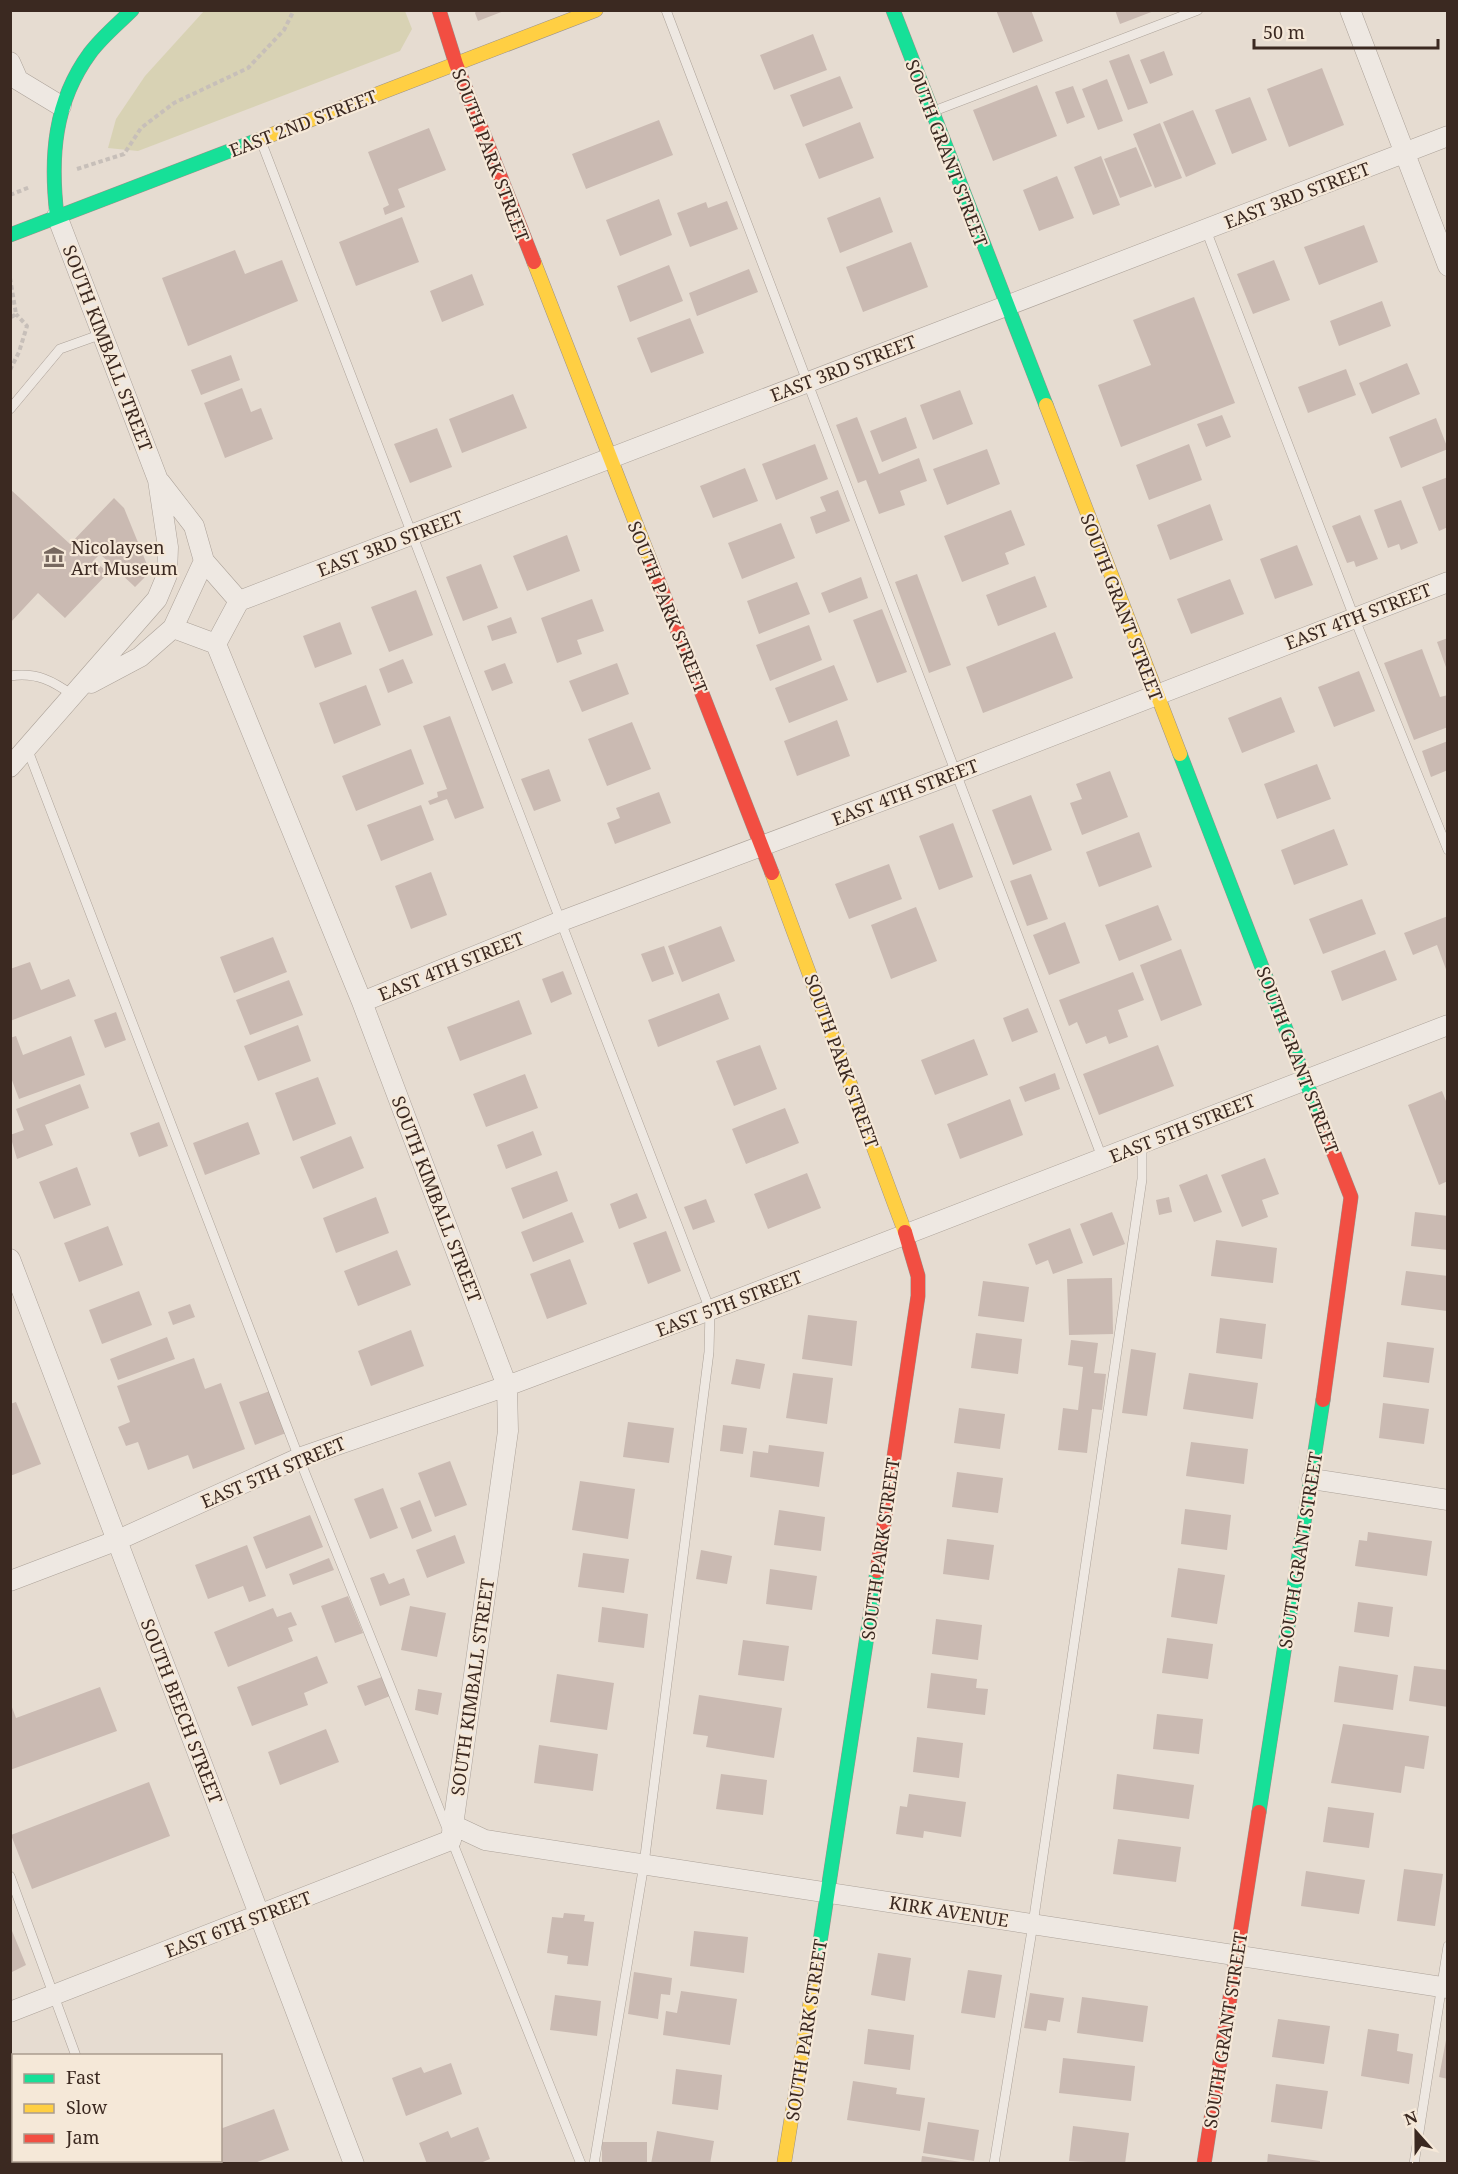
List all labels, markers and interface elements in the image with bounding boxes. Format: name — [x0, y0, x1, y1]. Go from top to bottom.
scale bar — [1254, 12, 1438, 50]
text: 50 m — [1263, 20, 1305, 44]
street label: SOUTH GRANT STREET — [900, 56, 994, 250]
street label: SOUTH PARK STREET — [447, 65, 535, 245]
street label: EAST 2ND STREET — [226, 84, 380, 162]
street label: EAST 3RD STREET — [1221, 156, 1373, 234]
street label: SOUTH KIMBALL STREET — [58, 241, 158, 455]
street label: EAST 3RD STREET — [767, 329, 919, 407]
street label: EAST 3RD STREET — [314, 504, 466, 582]
street label: SOUTH GRANT STREET — [1075, 510, 1169, 704]
street label: SOUTH PARK STREET — [622, 517, 714, 697]
place label: Nicolaysen Art Museum — [71, 535, 178, 580]
museum icon: Nicolaysen Art Museum — [42, 545, 66, 569]
street label: EAST 4TH STREET — [1281, 577, 1435, 655]
street label: EAST 4TH STREET — [828, 753, 982, 831]
street label: EAST 4TH STREET — [375, 926, 527, 1006]
street label: SOUTH GRANT STREET — [1251, 963, 1345, 1157]
street label: SOUTH PARK STREET — [799, 971, 885, 1151]
street label: EAST 5TH STREET — [1106, 1088, 1258, 1168]
street label: SOUTH KIMBALL STREET — [387, 1092, 487, 1306]
street label: EAST 5TH STREET — [652, 1264, 806, 1342]
street label: EAST 5TH STREET — [197, 1431, 349, 1513]
street label: SOUTH GRANT STREET — [1273, 1450, 1327, 1650]
street label: SOUTH PARK STREET — [855, 1456, 905, 1642]
street label: SOUTH KIMBALL STREET — [445, 1577, 499, 1797]
street label: SOUTH BEECH STREET — [136, 1615, 228, 1807]
street label: EAST 6TH STREET — [161, 1885, 315, 1963]
street label: KIRK AVENUE — [887, 1890, 1011, 1932]
street label: SOUTH GRANT STREET — [1198, 1930, 1252, 2130]
street label: SOUTH PARK STREET — [780, 1937, 832, 2123]
legend — [12, 2054, 222, 2162]
text: Fast — [66, 2065, 101, 2089]
text: Slow — [66, 2095, 108, 2119]
north arrow — [1386, 2102, 1446, 2162]
text: N — [1401, 2105, 1421, 2131]
text: Jam — [65, 2125, 100, 2149]

